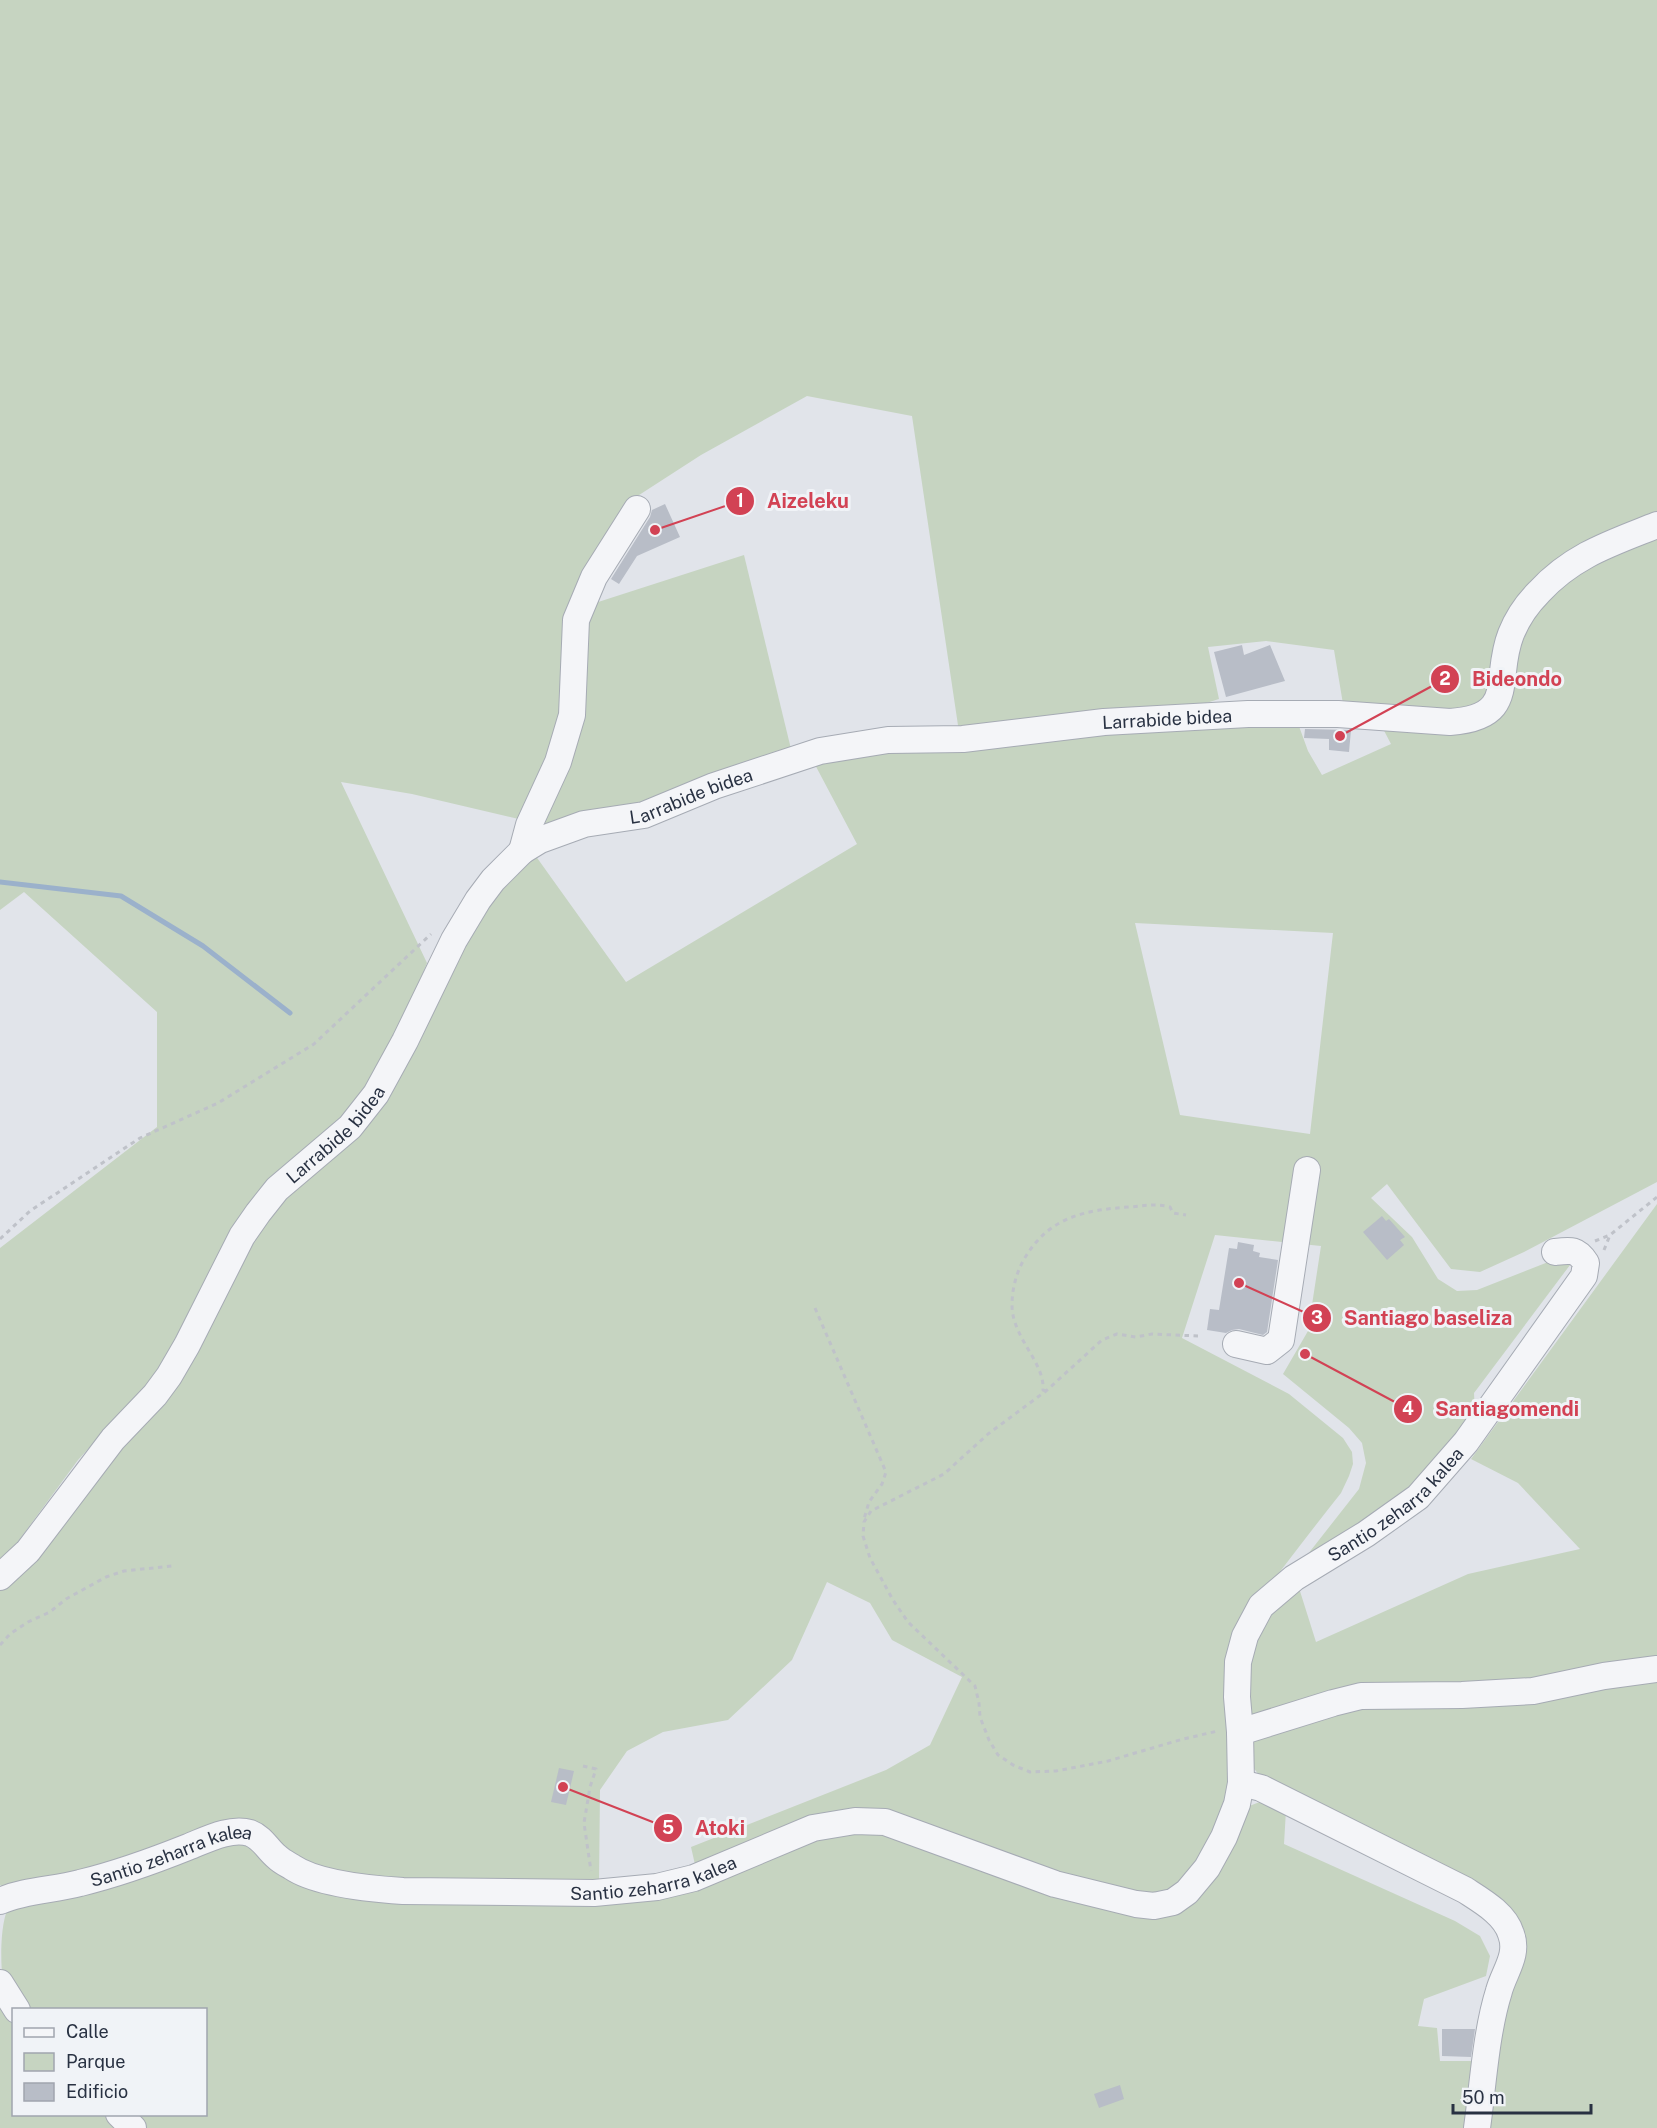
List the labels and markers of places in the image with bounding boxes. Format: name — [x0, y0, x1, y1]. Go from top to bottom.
callout: Aizeleku — [725, 482, 861, 520]
callout: Bideondo — [1430, 660, 1574, 698]
callout: Santiago baseliza — [1302, 1299, 1524, 1337]
callout: Santiagomendi — [1393, 1390, 1591, 1428]
callout: Atoki — [653, 1809, 757, 1847]

